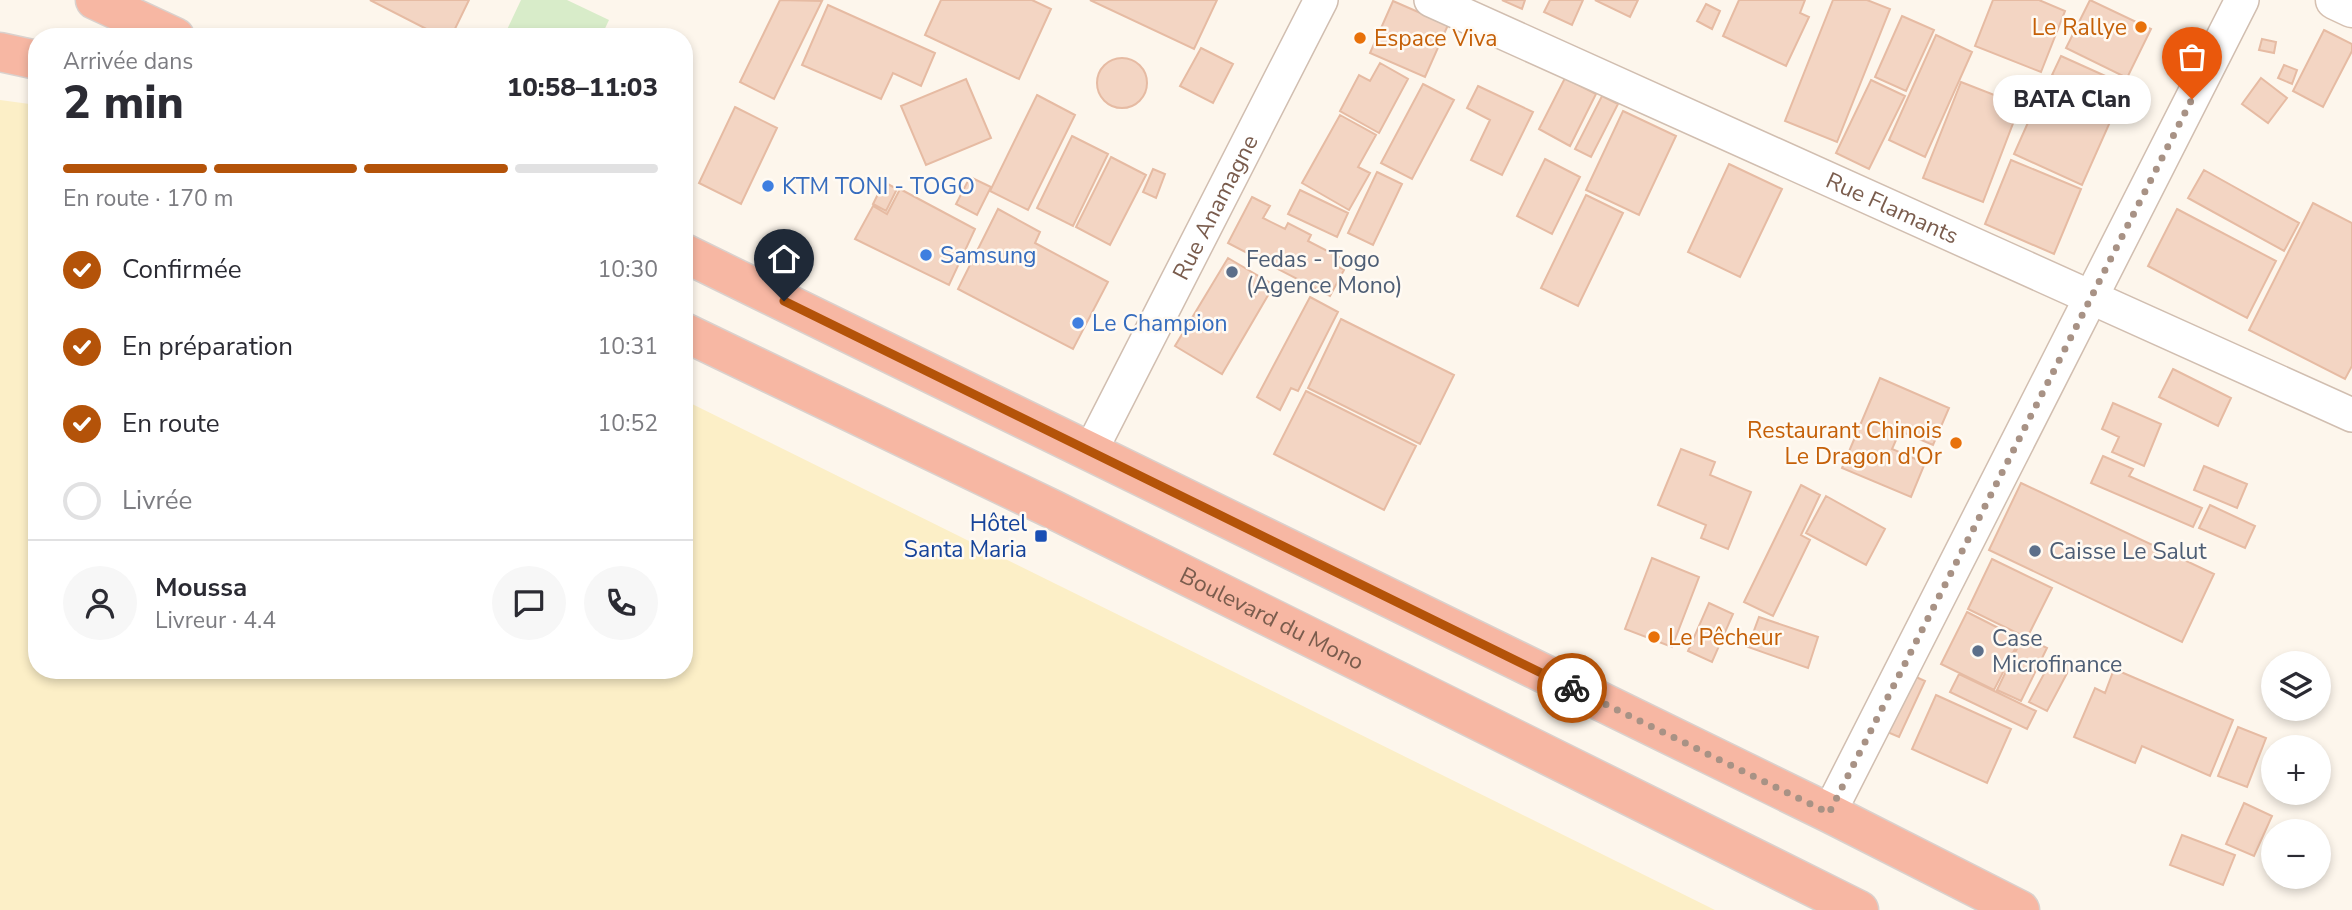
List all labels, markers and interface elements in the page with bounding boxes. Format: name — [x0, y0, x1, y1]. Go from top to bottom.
place label: Le Rallye — [2032, 12, 2127, 43]
marker: Le Rallye — [2133, 19, 2149, 35]
place label: Espace Viva — [1374, 23, 1497, 54]
pin — [2162, 27, 2222, 99]
marker: Espace Viva — [1352, 30, 1368, 46]
icon: bag — [2173, 38, 2211, 76]
text: Arrivée dans — [63, 46, 193, 77]
text: 10:58–11:03 — [507, 70, 658, 105]
text: 2 min — [63, 71, 184, 134]
callout: BATA Clan — [1993, 74, 2150, 124]
text: BATA Clan — [2013, 84, 2131, 115]
street label: Rue Anamagne — [1165, 129, 1265, 285]
street label: Rue Flamants — [1821, 165, 1964, 251]
place label: KTM TONI - TOGO — [782, 171, 975, 202]
marker: KTM TONI - TOGO — [760, 178, 776, 194]
text: En route · 170 m — [63, 183, 233, 214]
pin — [754, 229, 814, 301]
icon: home — [765, 240, 803, 278]
place label: Samsung — [940, 240, 1037, 271]
place label: Fedas - Togo (Agence Mono) — [1246, 244, 1403, 301]
marker: Samsung — [918, 247, 934, 263]
icon: check — [63, 251, 101, 289]
text: Confirmée — [122, 252, 242, 287]
text: 10:30 — [598, 254, 658, 285]
marker: Fedas - Togo (Agence Mono) — [1224, 264, 1240, 280]
place label: Le Champion — [1092, 308, 1228, 339]
marker: Le Champion — [1070, 315, 1086, 331]
icon: check — [63, 328, 101, 366]
text: En préparation — [122, 329, 293, 364]
text: 10:31 — [598, 331, 658, 362]
icon: check — [63, 405, 101, 443]
text: En route — [122, 406, 220, 441]
text: 10:52 — [598, 408, 658, 439]
place label: Restaurant Chinois Le Dragon d'Or — [1747, 415, 1943, 472]
marker: Restaurant Chinois Le Dragon d'Or — [1948, 435, 1964, 451]
text: Livrée — [122, 483, 192, 518]
place label: Hôtel Santa Maria — [904, 508, 1027, 565]
marker: Hôtel Santa Maria — [1033, 528, 1049, 544]
place label: Caisse Le Salut — [2049, 536, 2207, 567]
marker: Caisse Le Salut — [2027, 543, 2043, 559]
street label: Boulevard du Mono — [1175, 560, 1369, 677]
button: person — [63, 566, 137, 640]
button: chat — [492, 566, 566, 640]
button: phone — [584, 566, 658, 640]
text: Moussa — [155, 570, 247, 605]
text: Livreur · 4.4 — [155, 605, 276, 636]
place label: Le Pêcheur — [1668, 622, 1783, 653]
place label: Case Microfinance — [1992, 623, 2122, 680]
marker: Le Pêcheur — [1646, 629, 1662, 645]
marker: Case Microfinance — [1970, 643, 1986, 659]
map controls — [2261, 651, 2331, 889]
button: layers — [2261, 651, 2331, 721]
courier — [1537, 653, 1607, 723]
icon: bike — [1553, 669, 1591, 707]
button: + — [2261, 735, 2331, 805]
button: − — [2261, 819, 2331, 889]

